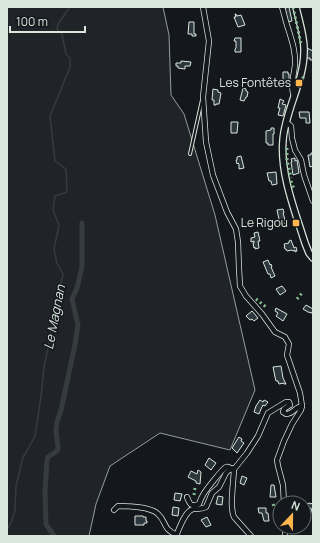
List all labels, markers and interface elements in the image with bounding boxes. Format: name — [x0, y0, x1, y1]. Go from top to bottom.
scale bar — [10, 8, 85, 34]
text: 100 m — [16, 13, 48, 30]
place label: Les Fontêtes — [219, 74, 291, 91]
marker: Les Fontêtes — [294, 78, 304, 88]
place label: Le Rigou — [241, 214, 288, 231]
marker: Le Rigou — [291, 218, 301, 228]
water label: Le Magnan — [39, 282, 69, 351]
north arrow — [272, 495, 312, 535]
text: N — [289, 497, 302, 514]

